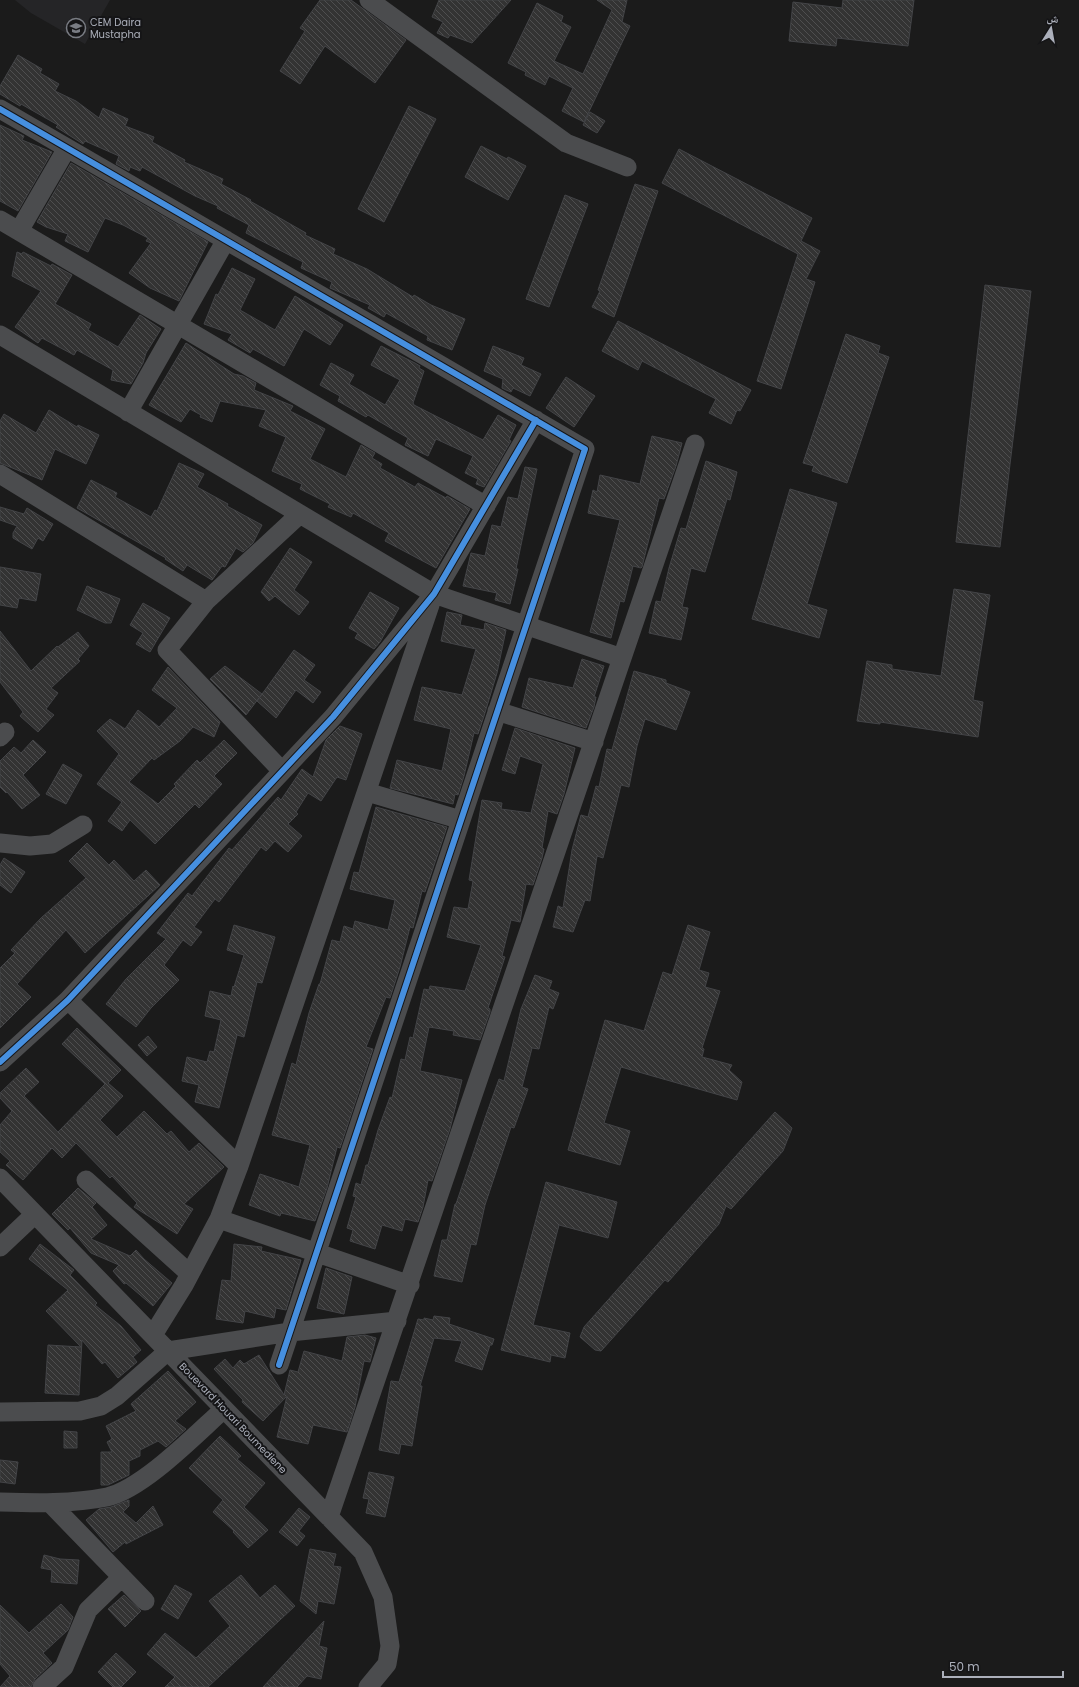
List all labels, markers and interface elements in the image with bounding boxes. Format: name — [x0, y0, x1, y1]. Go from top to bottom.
north arrow — [1031, 8, 1071, 48]
text: ش — [1046, 9, 1060, 27]
place label: CEM Daira Mustapha — [90, 15, 141, 42]
school or university icon: CEM Daira Mustapha — [65, 17, 87, 39]
street label: Bouevard Houari Boumediene — [176, 1359, 290, 1477]
scale bar — [943, 1653, 1063, 1679]
text: 50 m — [949, 1658, 980, 1675]

